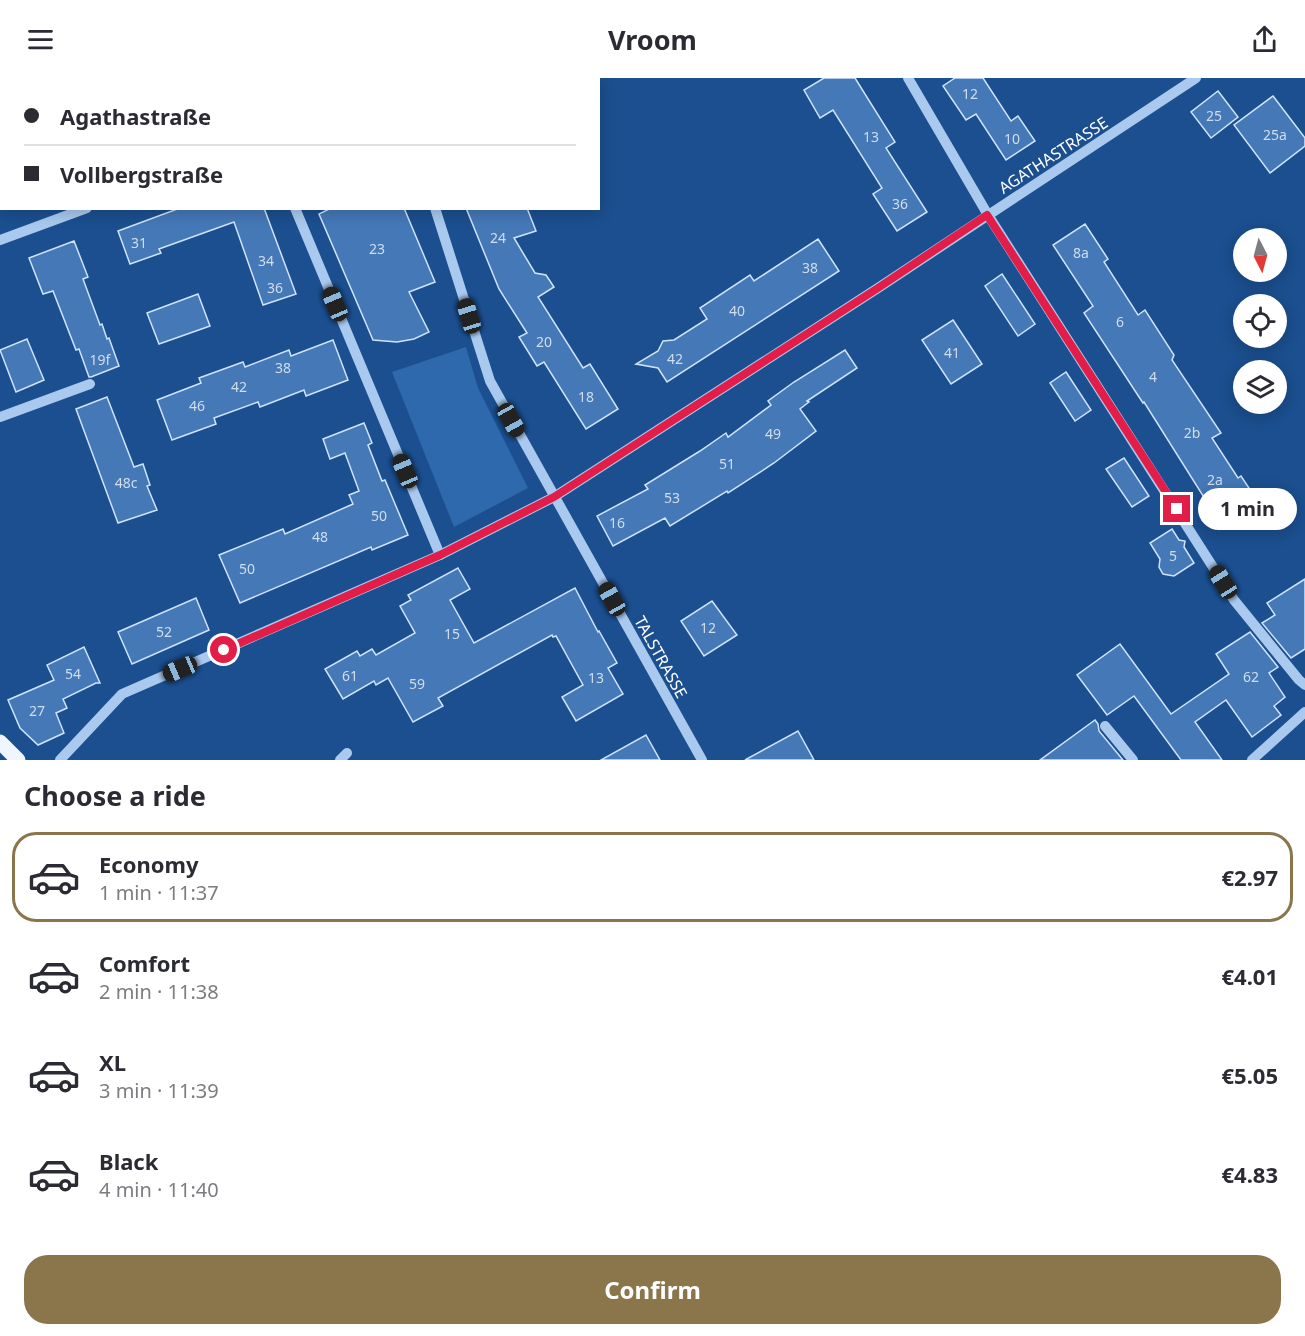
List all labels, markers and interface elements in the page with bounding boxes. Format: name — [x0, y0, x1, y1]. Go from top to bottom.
text: Vroom — [608, 21, 697, 58]
icon: menu — [24, 23, 57, 56]
icon: share — [1248, 23, 1281, 56]
house number: 12 — [962, 84, 978, 103]
text: Agathastraße — [60, 101, 211, 131]
house number: 25 — [1206, 106, 1222, 125]
street label: AGATHASTRASSE — [994, 111, 1112, 199]
house number: 25a — [1263, 125, 1287, 144]
house number: 13 — [863, 127, 879, 146]
house number: 10 — [1004, 129, 1020, 148]
text: Vollbergstraße — [60, 159, 223, 189]
house number: 36 — [892, 194, 908, 213]
house number: 24 — [490, 228, 506, 247]
north arrow — [1233, 228, 1287, 282]
map controls — [1233, 228, 1287, 414]
house number: 31 — [131, 233, 147, 252]
house number: 23 — [369, 239, 385, 258]
house number: 8a — [1073, 243, 1089, 262]
house number: 34 — [258, 251, 274, 270]
house number: 38 — [802, 258, 818, 277]
house number: 36 — [267, 278, 283, 297]
car — [320, 284, 350, 324]
button: locate — [1233, 294, 1287, 348]
car — [455, 296, 483, 336]
house number: 40 — [729, 301, 745, 320]
house number: 6 — [1116, 312, 1124, 331]
house number: 20 — [536, 332, 552, 351]
house number: 41 — [944, 343, 960, 362]
house number: 42 — [667, 349, 683, 368]
house number: 19f — [90, 350, 112, 369]
house number: 38 — [275, 358, 291, 377]
button: layers — [1233, 360, 1287, 414]
house number: 4 — [1149, 367, 1157, 386]
house number: 42 — [231, 377, 247, 396]
house number: 18 — [578, 387, 594, 406]
house number: 46 — [189, 396, 205, 415]
car — [494, 400, 528, 440]
house number: 2b — [1184, 423, 1200, 442]
house number: 49 — [765, 424, 781, 443]
car — [390, 451, 420, 491]
house number: 51 — [719, 454, 735, 473]
house number: 2a — [1207, 470, 1223, 489]
house number: 48c — [115, 473, 138, 492]
house number: 53 — [664, 488, 680, 507]
callout: 1 min — [1198, 488, 1297, 530]
route end — [1163, 495, 1190, 522]
text: 1 min — [1220, 495, 1275, 522]
house number: 50 — [371, 506, 387, 525]
house number: 16 — [609, 513, 625, 532]
house number: 48 — [312, 527, 328, 546]
house number: 5 — [1169, 546, 1177, 565]
house number: 50 — [239, 559, 255, 578]
car — [1206, 562, 1240, 602]
car — [595, 579, 629, 619]
street label: TALSTRASSE — [629, 612, 693, 702]
house number: 12 — [700, 618, 716, 637]
house number: 52 — [156, 622, 172, 641]
house number: 15 — [444, 624, 460, 643]
route start — [210, 636, 237, 663]
car — [160, 654, 200, 684]
house number: 54 — [65, 664, 81, 683]
house number: 61 — [342, 666, 358, 685]
house number: 62 — [1243, 667, 1259, 686]
house number: 13 — [588, 668, 604, 687]
house number: 59 — [409, 674, 425, 693]
house number: 27 — [29, 701, 45, 720]
text: Choose a ride — [24, 777, 206, 814]
text: Economy — [99, 849, 198, 879]
icon: car — [27, 850, 81, 904]
text: €2.97 — [1221, 862, 1278, 892]
text: 1 min · 11:37 — [99, 879, 219, 906]
text: Comfort — [99, 948, 190, 978]
icon: car — [27, 949, 81, 1003]
text: €4.01 — [1221, 961, 1278, 991]
text: 2 min · 11:38 — [99, 978, 219, 1005]
text: XL — [99, 1047, 126, 1077]
icon: car — [27, 1048, 81, 1102]
text: €5.05 — [1221, 1060, 1278, 1090]
text: 3 min · 11:39 — [99, 1077, 219, 1104]
text: Black — [99, 1146, 158, 1176]
icon: car — [27, 1147, 81, 1201]
text: €4.83 — [1221, 1159, 1278, 1189]
text: 4 min · 11:40 — [99, 1176, 219, 1203]
button: Confirm — [24, 1255, 1281, 1324]

